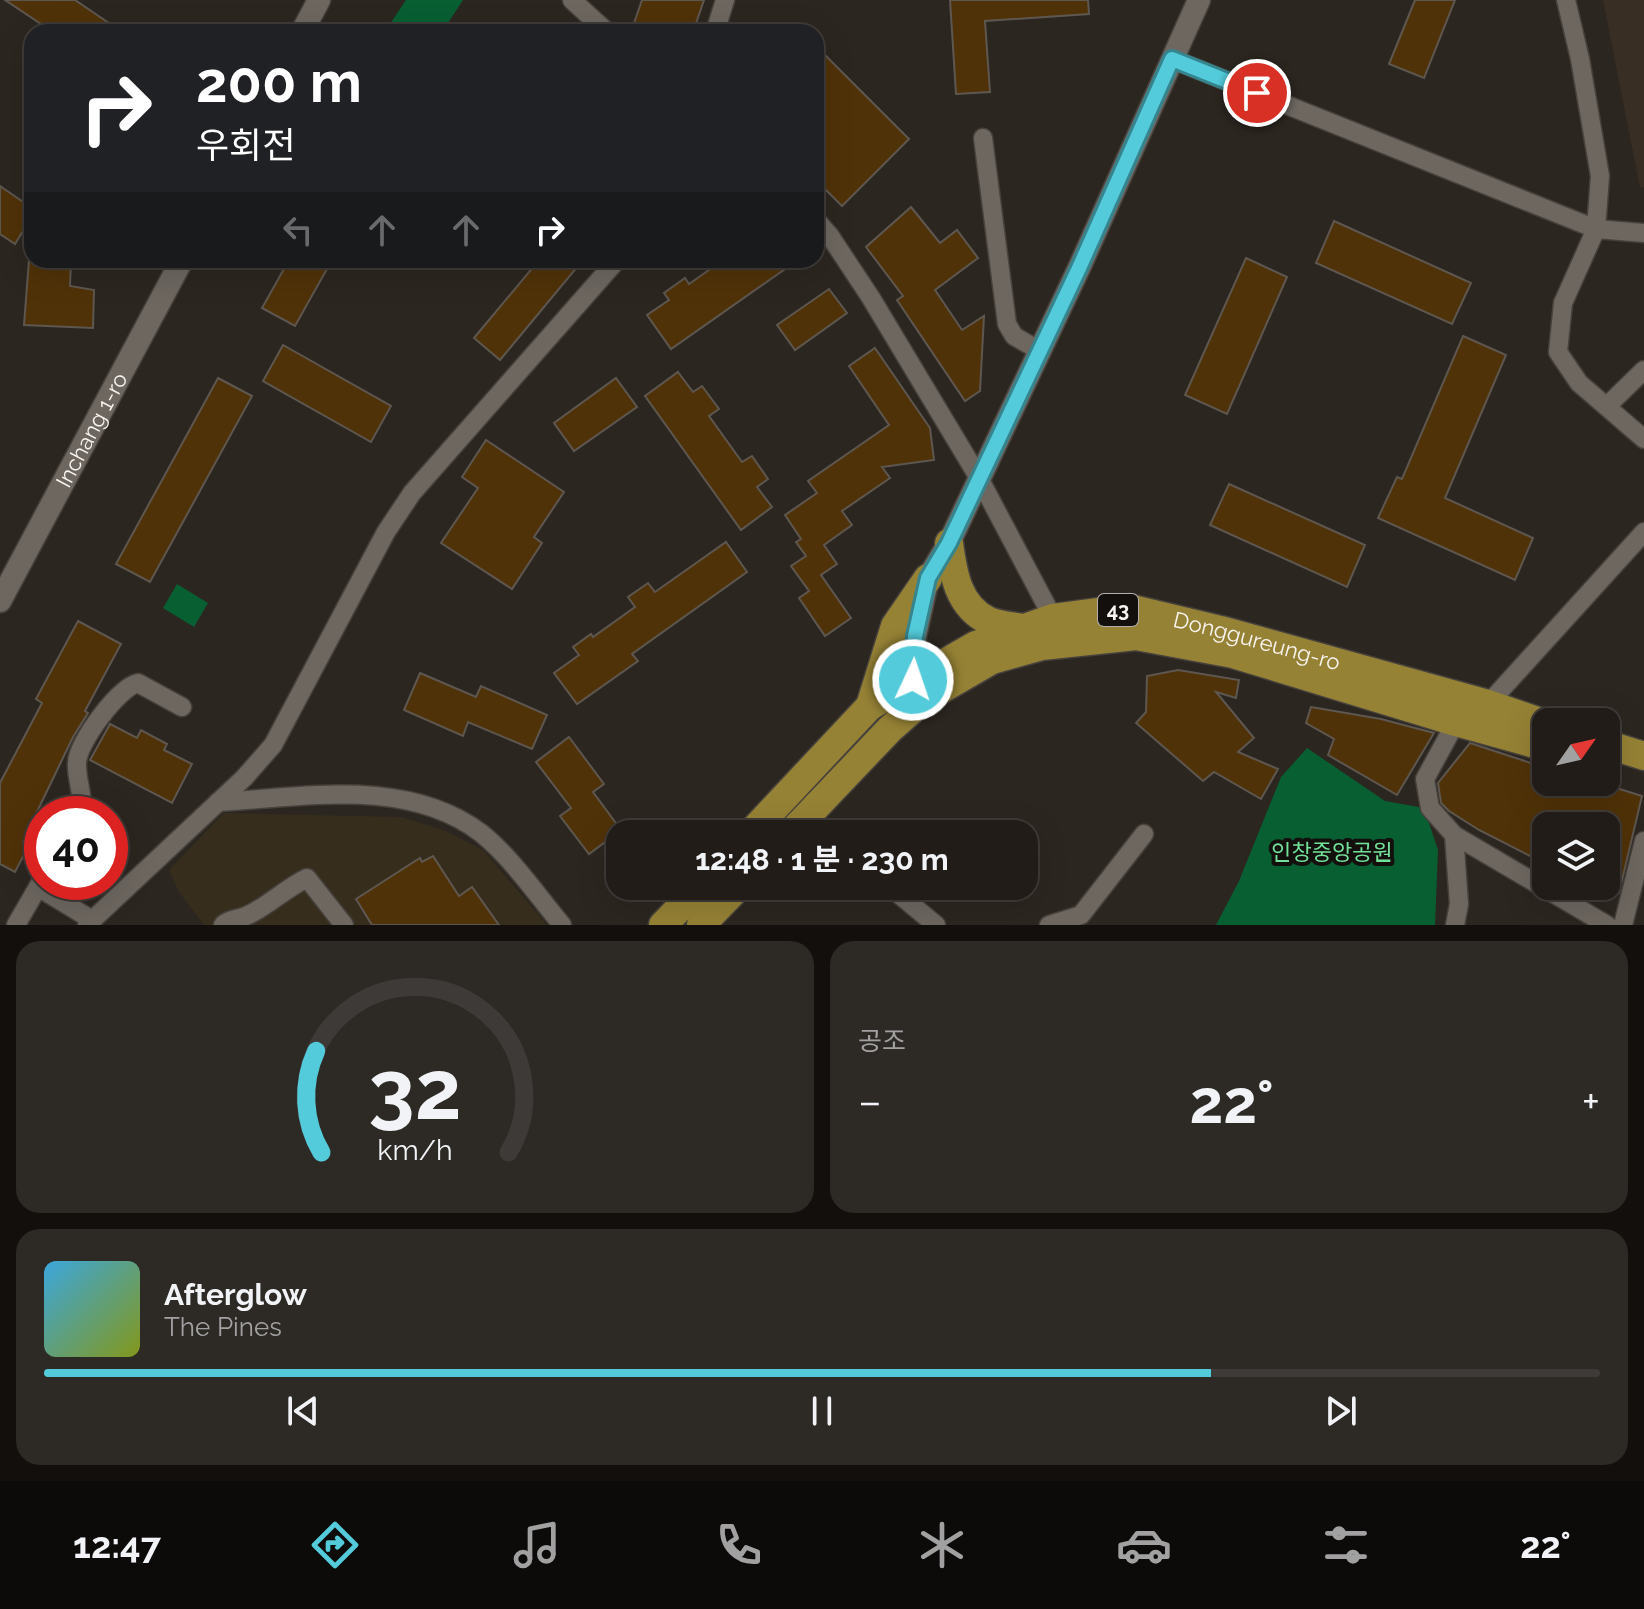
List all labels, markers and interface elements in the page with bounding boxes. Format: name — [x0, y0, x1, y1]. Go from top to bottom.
text: 200 m — [196, 49, 362, 115]
icon: right — [64, 56, 168, 160]
pin — [1223, 59, 1291, 127]
icon: arrive — [1235, 71, 1279, 115]
text: 우회전 — [196, 124, 295, 166]
icon: left — [276, 208, 320, 252]
icon: ahead — [360, 208, 404, 252]
icon: ahead — [444, 208, 488, 252]
icon: right — [528, 208, 572, 252]
street label: Inchang 1-ro — [50, 368, 133, 492]
road number: 43 — [1098, 594, 1138, 626]
street label: Donggureung-ro — [1171, 606, 1343, 675]
position arrow — [871, 638, 955, 722]
north arrow — [1532, 708, 1620, 796]
map controls — [1532, 708, 1620, 900]
speed limit sign: 40 — [24, 796, 128, 900]
button: layers — [1532, 812, 1620, 900]
park label: 인창중앙공원 — [1271, 839, 1393, 865]
text: 12:48 · 1 분 · 230 m — [695, 842, 949, 877]
text: 공조 — [858, 1026, 906, 1056]
text: 32 — [368, 1041, 462, 1138]
text: 22° — [1190, 1067, 1274, 1137]
text: − — [858, 1076, 882, 1127]
text: + — [1582, 1076, 1600, 1127]
text: km/h — [377, 1133, 453, 1167]
text: Afterglow — [164, 1277, 307, 1312]
text: The Pines — [164, 1312, 282, 1342]
icon: previous — [281, 1389, 325, 1433]
icon: pause — [800, 1389, 844, 1433]
icon: next — [1319, 1389, 1363, 1433]
icon: directions — [307, 1517, 363, 1573]
icon: music — [509, 1517, 565, 1573]
icon: phone — [711, 1517, 767, 1573]
icon: climate — [914, 1517, 970, 1573]
icon: car — [1116, 1517, 1172, 1573]
icon: filters — [1318, 1517, 1374, 1573]
text: 12:47 — [73, 1524, 161, 1566]
text: 22° — [1520, 1524, 1571, 1566]

